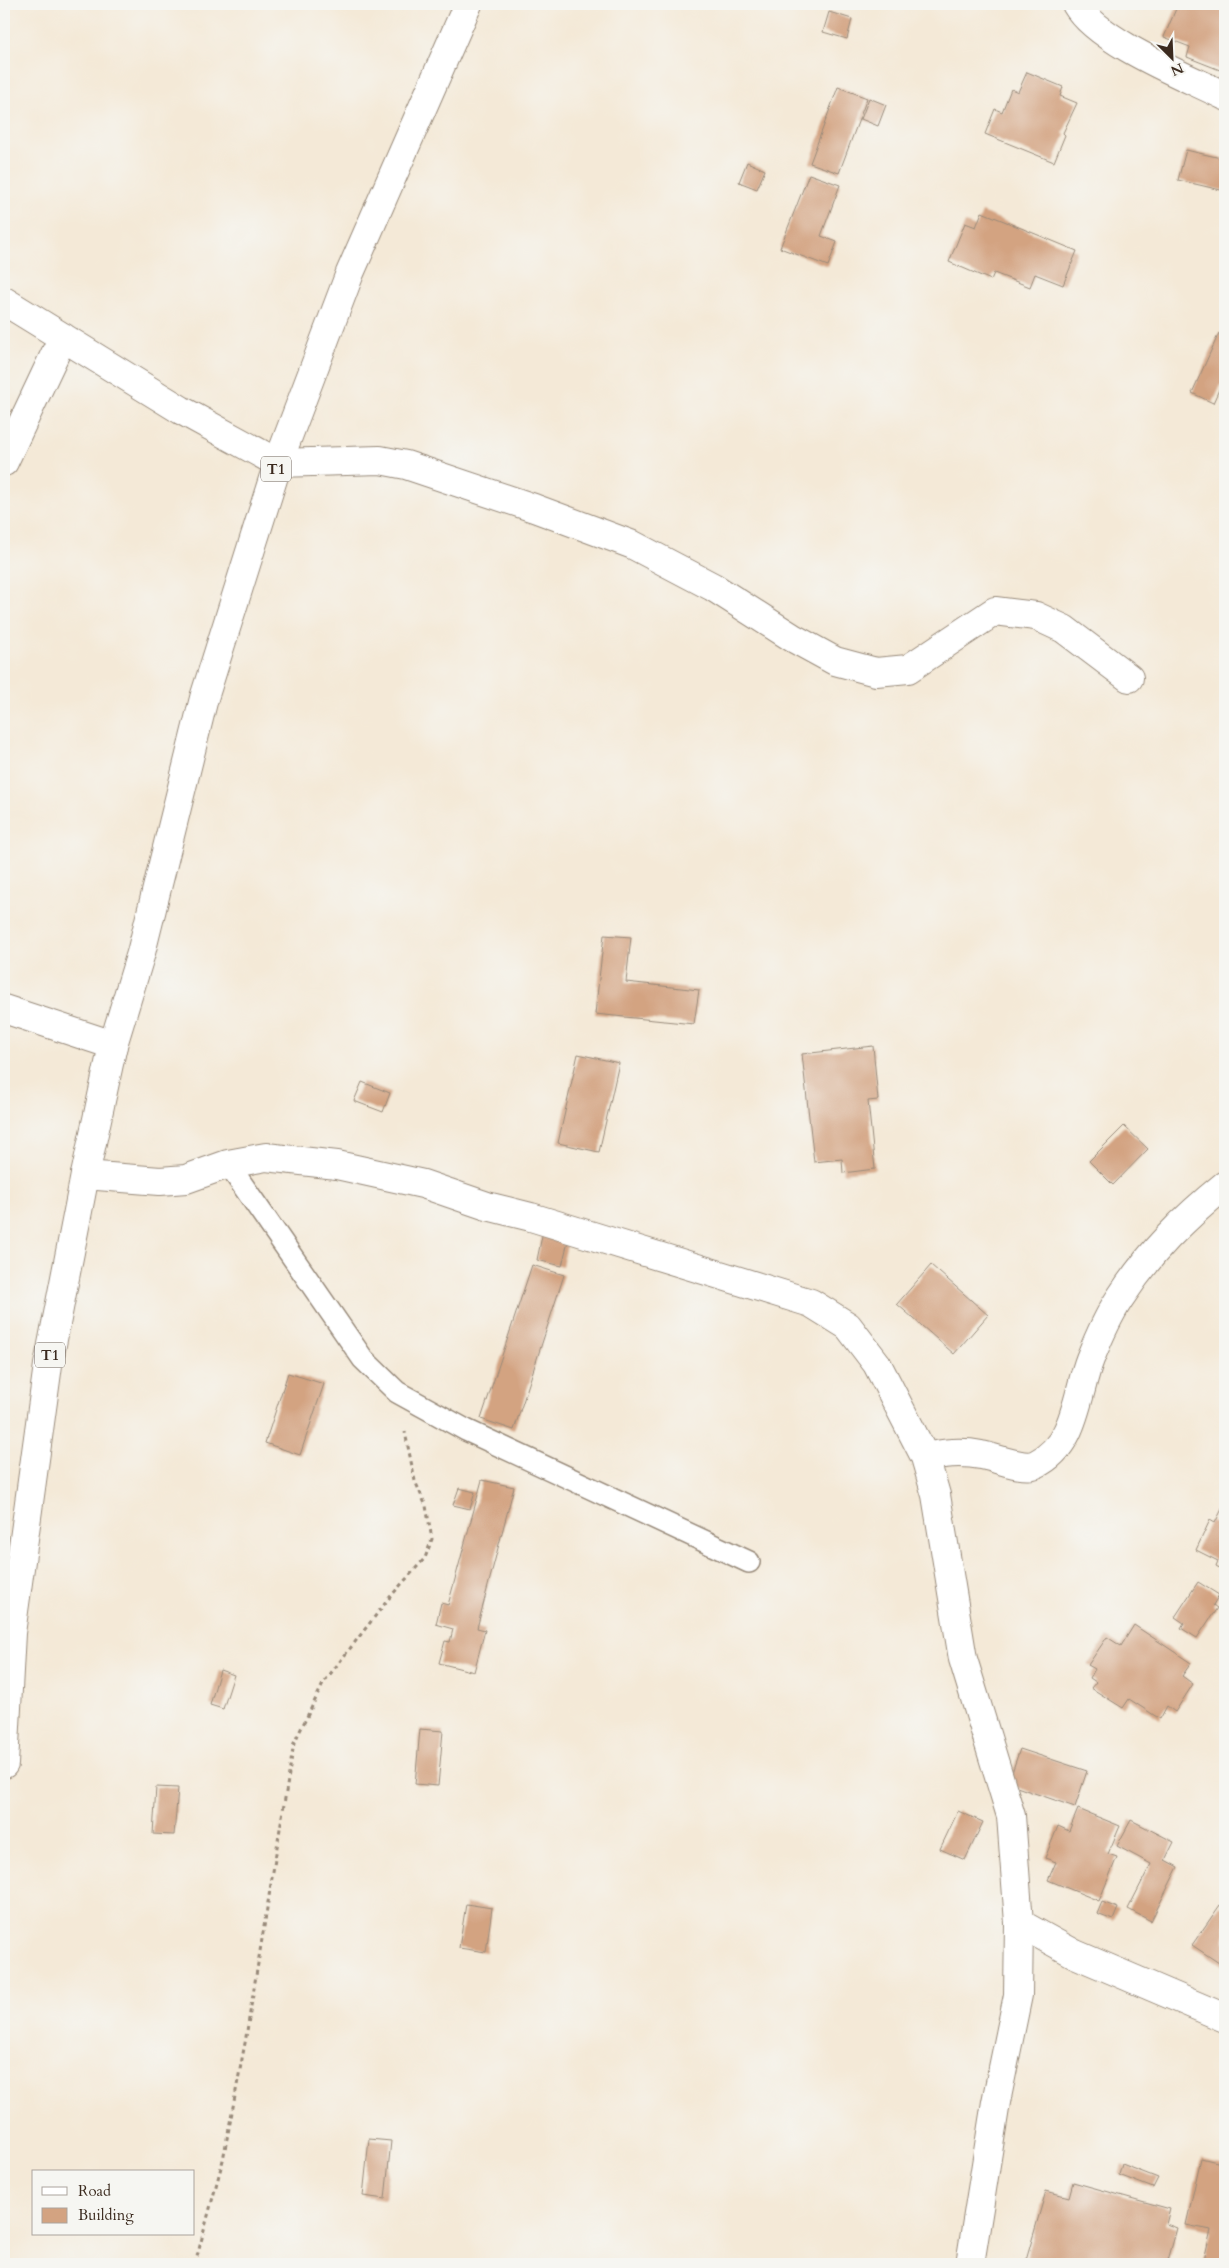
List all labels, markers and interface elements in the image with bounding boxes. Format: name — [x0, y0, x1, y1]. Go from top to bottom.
north arrow — [1146, 32, 1196, 82]
text: N — [1168, 58, 1187, 81]
road number: T1 — [261, 456, 291, 482]
road number: T1 — [35, 1342, 65, 1368]
legend — [32, 2170, 195, 2236]
text: Road — [78, 2181, 111, 2201]
text: Building — [78, 2205, 134, 2225]

